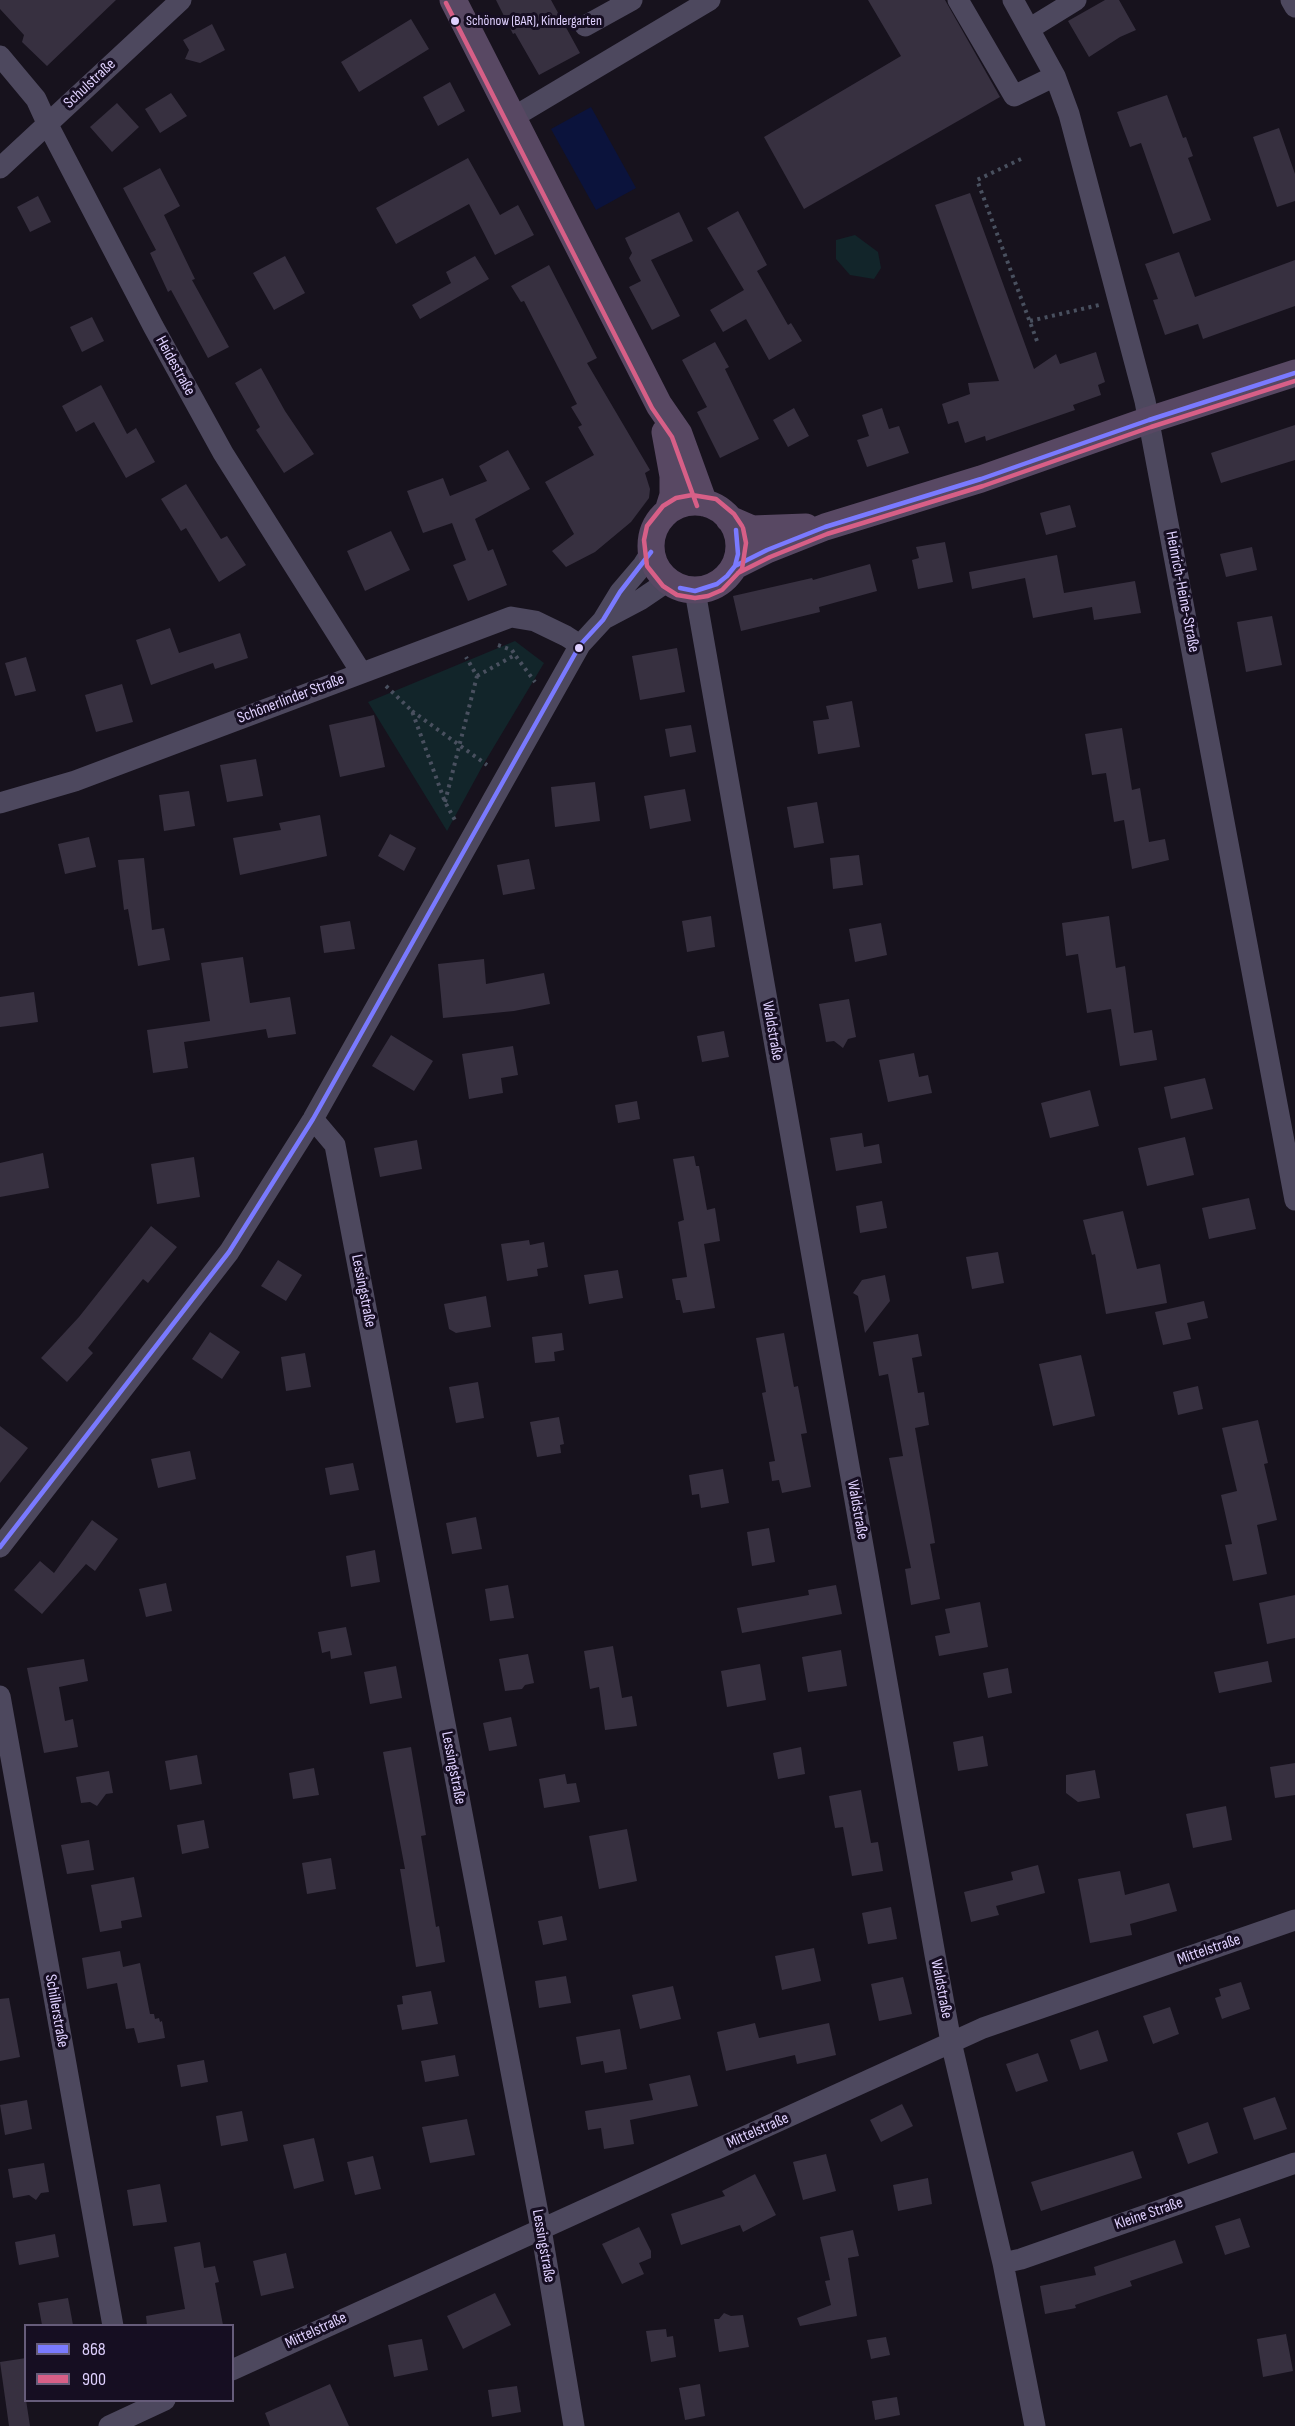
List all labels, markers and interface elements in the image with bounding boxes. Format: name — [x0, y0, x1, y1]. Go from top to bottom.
place label: Schönow (BAR), Kindergarten — [466, 13, 602, 29]
marker: Schönow (BAR), Kindergarten — [449, 15, 461, 27]
street label: Schulstraße — [60, 55, 120, 113]
street label: Heidestraße — [151, 333, 199, 399]
street label: Heinrich-Heine-Straße — [1161, 530, 1203, 654]
unlabelled marker — [573, 642, 585, 654]
street label: Schönerlinder Straße — [235, 670, 347, 728]
street label: Waldstraße — [757, 1000, 787, 1062]
street label: Lessingstraße — [347, 1253, 379, 1329]
street label: Waldstraße — [842, 1479, 872, 1541]
street label: Lessingstraße — [437, 1730, 469, 1806]
street label: Mittelstraße — [1175, 1930, 1243, 1970]
street label: Waldstraße — [926, 1958, 956, 2020]
street label: Schillerstraße — [40, 1973, 72, 2049]
street label: Mittelstraße — [724, 2109, 792, 2153]
street label: Kleine Straße — [1112, 2193, 1186, 2235]
street label: Lessingstraße — [527, 2208, 559, 2284]
street label: Mittelstraße — [282, 2308, 350, 2354]
legend — [24, 2324, 234, 2402]
text: 868 — [82, 2339, 106, 2360]
text: 900 — [82, 2369, 106, 2390]

